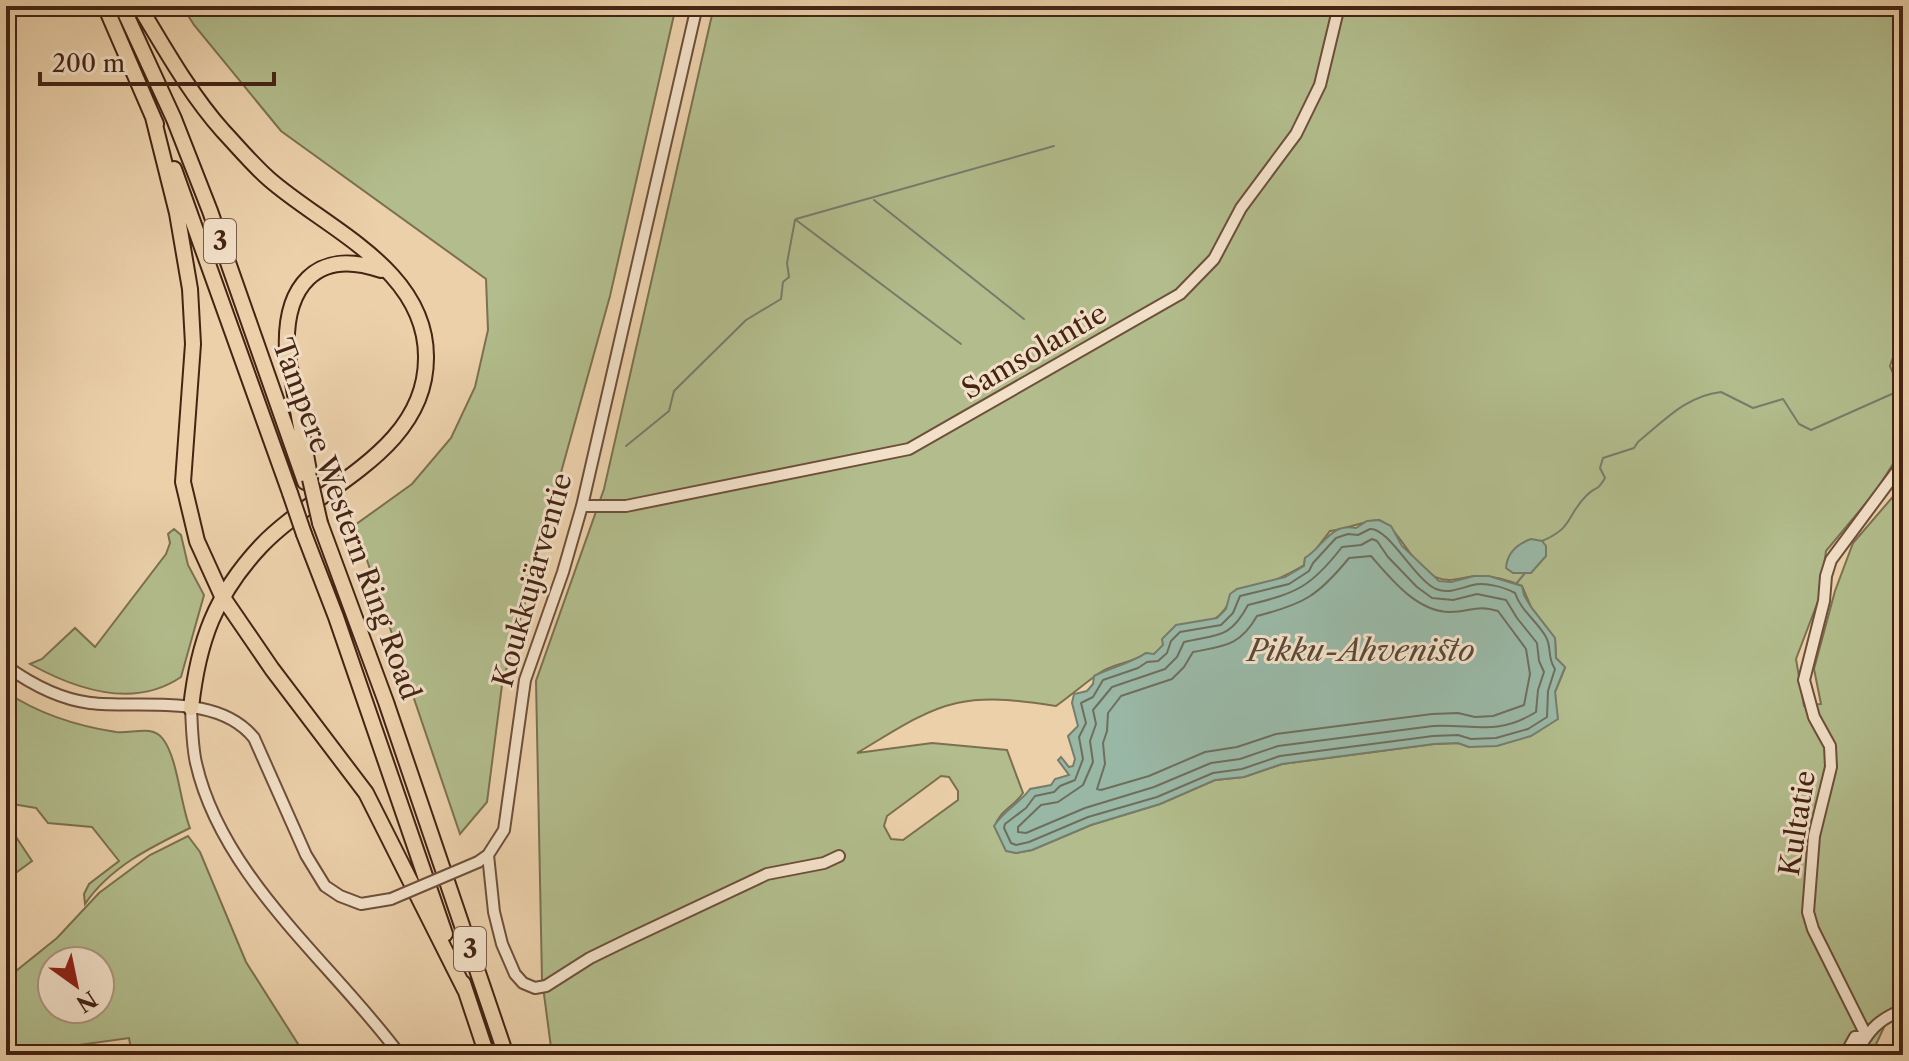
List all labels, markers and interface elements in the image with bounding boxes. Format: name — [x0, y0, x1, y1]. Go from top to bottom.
scale bar — [40, 36, 274, 86]
text: 200 m — [52, 49, 125, 78]
road number: 3 — [204, 219, 236, 263]
street label: Samsolantie — [956, 296, 1112, 406]
street label: Tampere Western Ring Road — [266, 334, 428, 704]
street label: Koukkujärventie — [485, 469, 579, 691]
water label: Pikku-Ahvenisto — [1245, 632, 1475, 669]
street label: Kultatie — [1772, 768, 1822, 878]
road number: 3 — [454, 927, 486, 971]
north arrow — [36, 945, 116, 1025]
text: N — [71, 985, 102, 1018]

